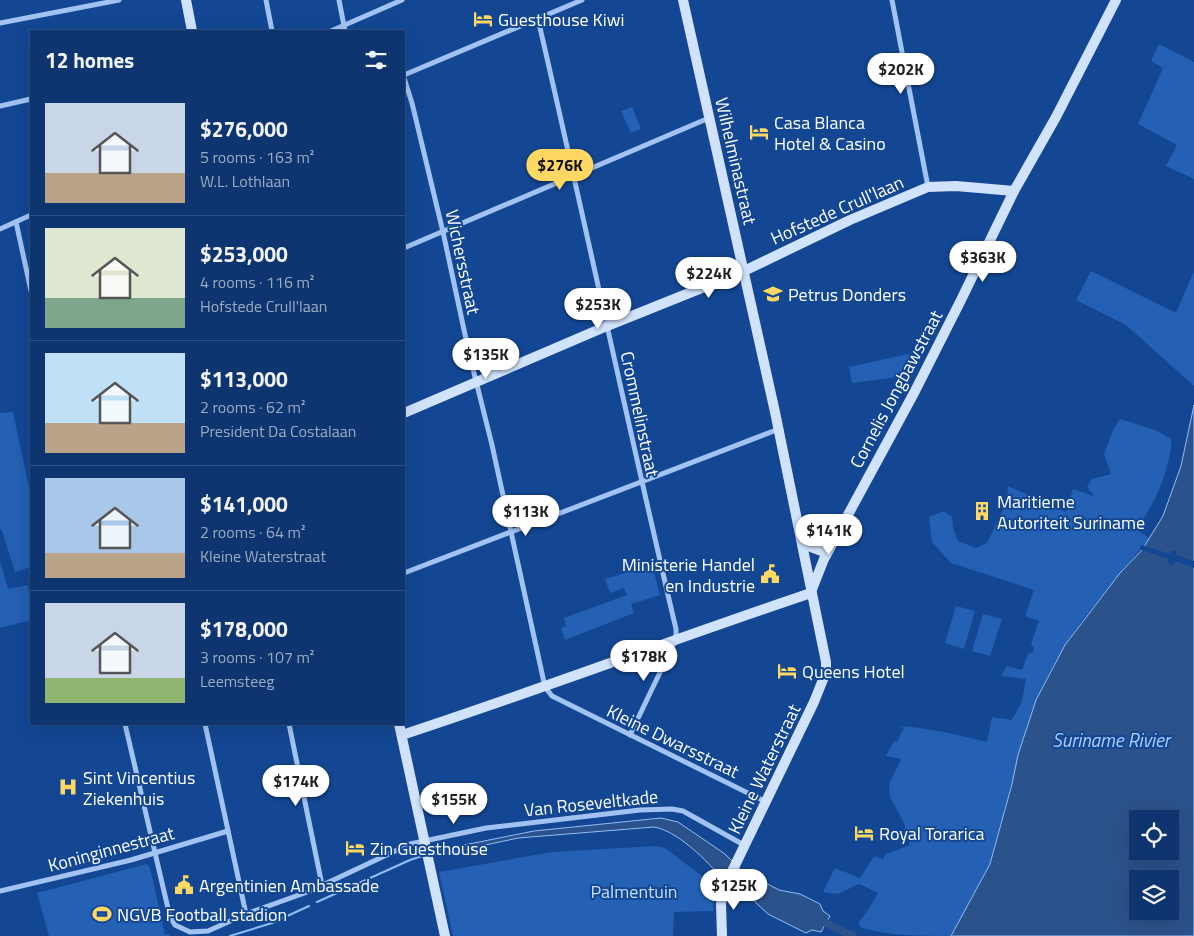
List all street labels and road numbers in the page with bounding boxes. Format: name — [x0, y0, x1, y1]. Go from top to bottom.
street label: Wilhelminastraat — [708, 95, 764, 228]
street label: Hofstede Crull'laan — [766, 169, 908, 251]
street label: Wichersstraat — [439, 207, 487, 317]
street label: Cornelis Jongbawstraat — [843, 305, 949, 473]
street label: Crommelinstraat — [614, 349, 667, 480]
street label: Kleine Dwarsstraat — [602, 697, 744, 785]
street label: Kleine Waterstraat — [721, 699, 808, 839]
street label: Van Roseveltkade — [523, 783, 659, 823]
street label: Koninginnestraat — [45, 819, 178, 879]

